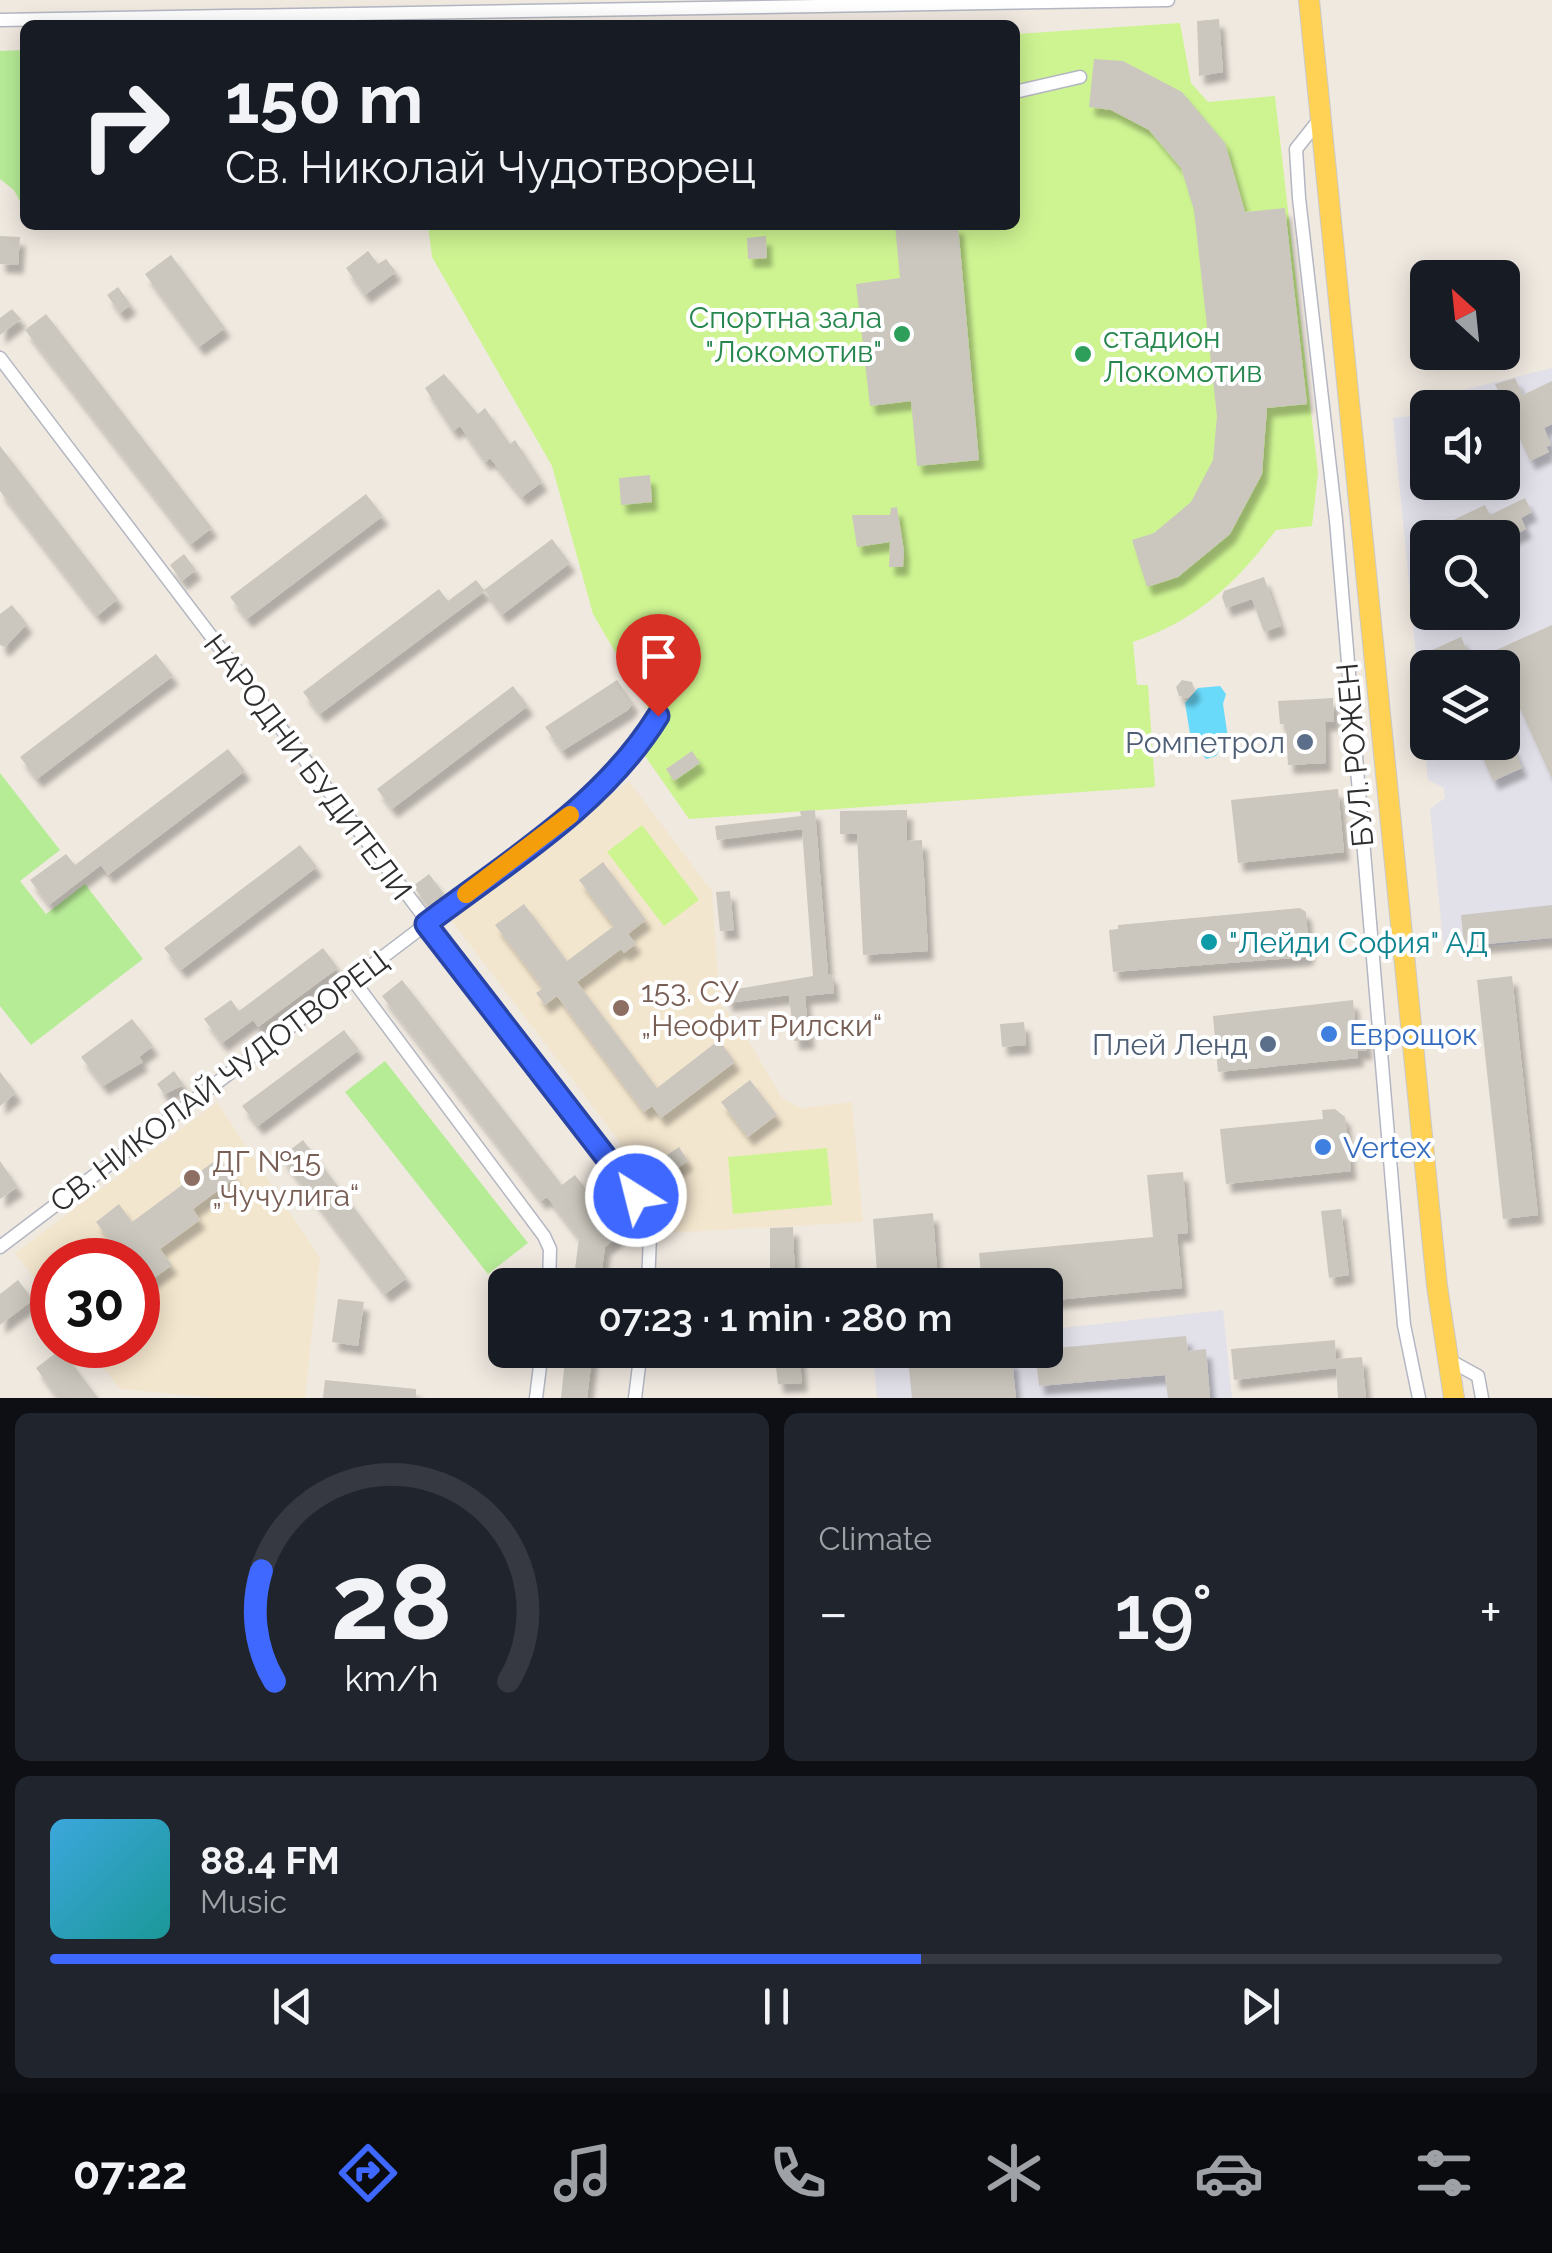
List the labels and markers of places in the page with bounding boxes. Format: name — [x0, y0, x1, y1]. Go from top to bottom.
place label: Спортна зала "Локомотив" — [689, 300, 882, 369]
place label: стадион Локомотив — [1103, 320, 1262, 389]
marker: Спортна зала "Локомотив" — [891, 323, 913, 345]
marker: стадион Локомотив — [1072, 343, 1094, 365]
pin — [616, 614, 701, 717]
place label: Ромпетрол — [1125, 725, 1285, 760]
marker: Ромпетрол — [1294, 731, 1316, 753]
place label: "Лейди София" АД — [1229, 925, 1488, 960]
marker: "Лейди София" АД — [1198, 931, 1220, 953]
place label: 153. СУ „Неофит Рилски“ — [641, 974, 882, 1043]
marker: 153. СУ „Неофит Рилски“ — [610, 997, 632, 1019]
place label: Еврощок — [1349, 1017, 1478, 1052]
marker: Еврощок — [1318, 1023, 1340, 1045]
place label: Плей Ленд — [1092, 1027, 1248, 1062]
marker: Плей Ленд — [1257, 1033, 1279, 1055]
place label: Vertex — [1343, 1130, 1431, 1165]
marker: Vertex — [1312, 1136, 1334, 1158]
place label: ДГ №15 „Чучулига“ — [212, 1144, 359, 1213]
marker: ДГ №15 „Чучулига“ — [181, 1167, 203, 1189]

